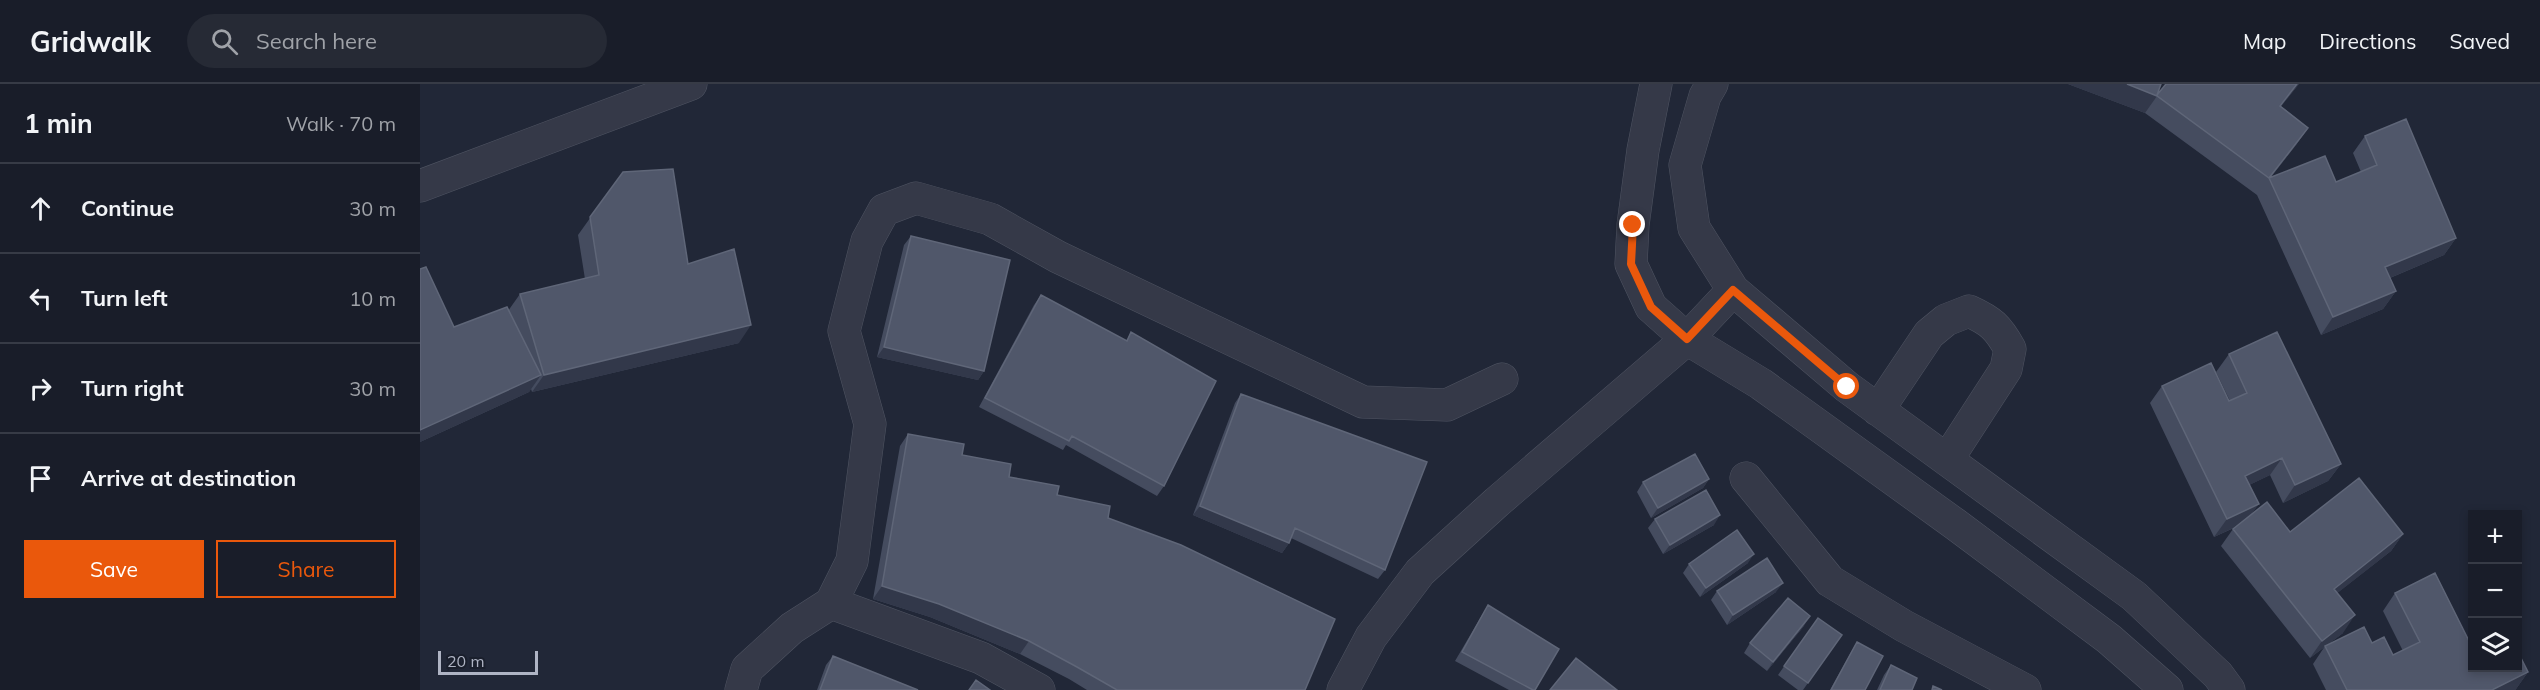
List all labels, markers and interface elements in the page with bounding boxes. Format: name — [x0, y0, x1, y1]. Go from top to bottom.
search box — [187, 14, 607, 68]
text: Gridwalk — [30, 24, 151, 59]
icon: search — [208, 25, 241, 58]
text: Search here — [256, 27, 377, 55]
text: Map — [2243, 28, 2286, 54]
text: Directions — [2319, 28, 2416, 54]
text: Saved — [2449, 28, 2510, 54]
text: 1 min — [24, 107, 93, 140]
text: Walk · 70 m — [286, 111, 396, 136]
icon: ahead — [24, 192, 57, 225]
text: Continue — [81, 194, 174, 222]
text: 30 m — [349, 196, 396, 221]
route end — [1619, 211, 1645, 237]
icon: left — [24, 282, 57, 315]
text: Turn left — [81, 284, 168, 312]
text: 10 m — [349, 286, 396, 311]
icon: right — [24, 372, 57, 405]
route start — [1833, 373, 1859, 399]
text: Turn right — [81, 374, 184, 402]
text: 30 m — [349, 376, 396, 401]
icon: arrive — [24, 462, 57, 495]
text: Arrive at destination — [81, 464, 296, 492]
map controls — [2468, 510, 2522, 672]
button: + — [2468, 510, 2522, 564]
button: Save — [24, 540, 204, 598]
button: Share — [216, 540, 396, 598]
button: − — [2468, 564, 2522, 618]
button: layers — [2468, 618, 2522, 672]
scale bar — [438, 648, 538, 676]
text: 20 m — [447, 651, 484, 671]

